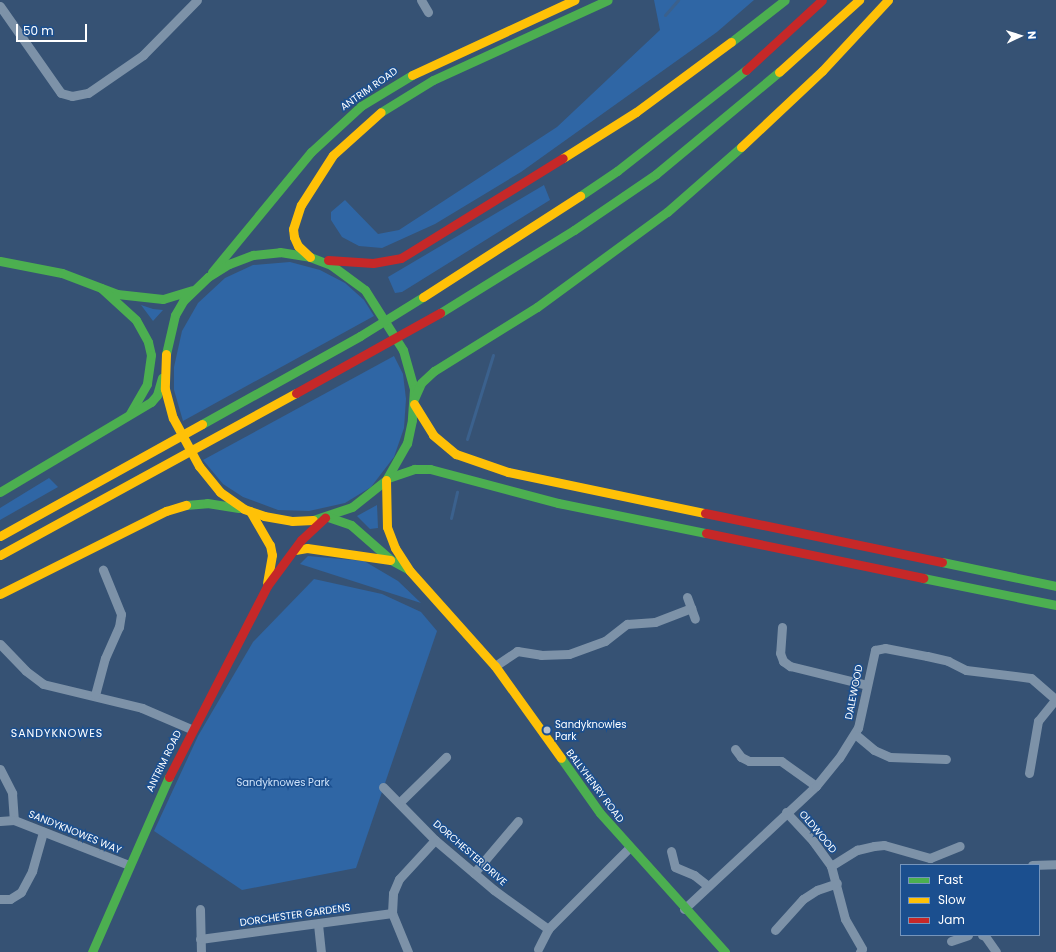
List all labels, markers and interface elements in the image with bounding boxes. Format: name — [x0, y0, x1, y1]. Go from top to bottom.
scale bar — [18, 16, 89, 42]
north arrow — [1000, 16, 1040, 56]
text: 50 m — [23, 22, 54, 39]
text: N — [1024, 30, 1040, 40]
street label: ANTRIM ROAD — [338, 65, 400, 113]
street label: DALEWOOD — [843, 663, 865, 721]
place label: Sandyknowles Park — [555, 718, 626, 742]
marker: Sandyknowles Park — [542, 725, 552, 735]
district label: SANDYKNOWES — [11, 726, 103, 740]
street label: ANTRIM ROAD — [144, 728, 184, 794]
street label: BALLYHENRY ROAD — [563, 747, 627, 825]
park label: Sandyknowes Park — [236, 777, 330, 789]
street label: SANDYKNOWES WAY — [27, 808, 123, 856]
street label: OLDWOOD — [797, 808, 839, 856]
street label: DORCHESTER DRIVE — [431, 818, 509, 888]
legend — [900, 864, 1040, 936]
text: Fast — [938, 871, 963, 888]
text: Slow — [938, 891, 966, 908]
street label: DORCHESTER GARDENS — [239, 901, 351, 929]
text: Jam — [938, 911, 965, 928]

